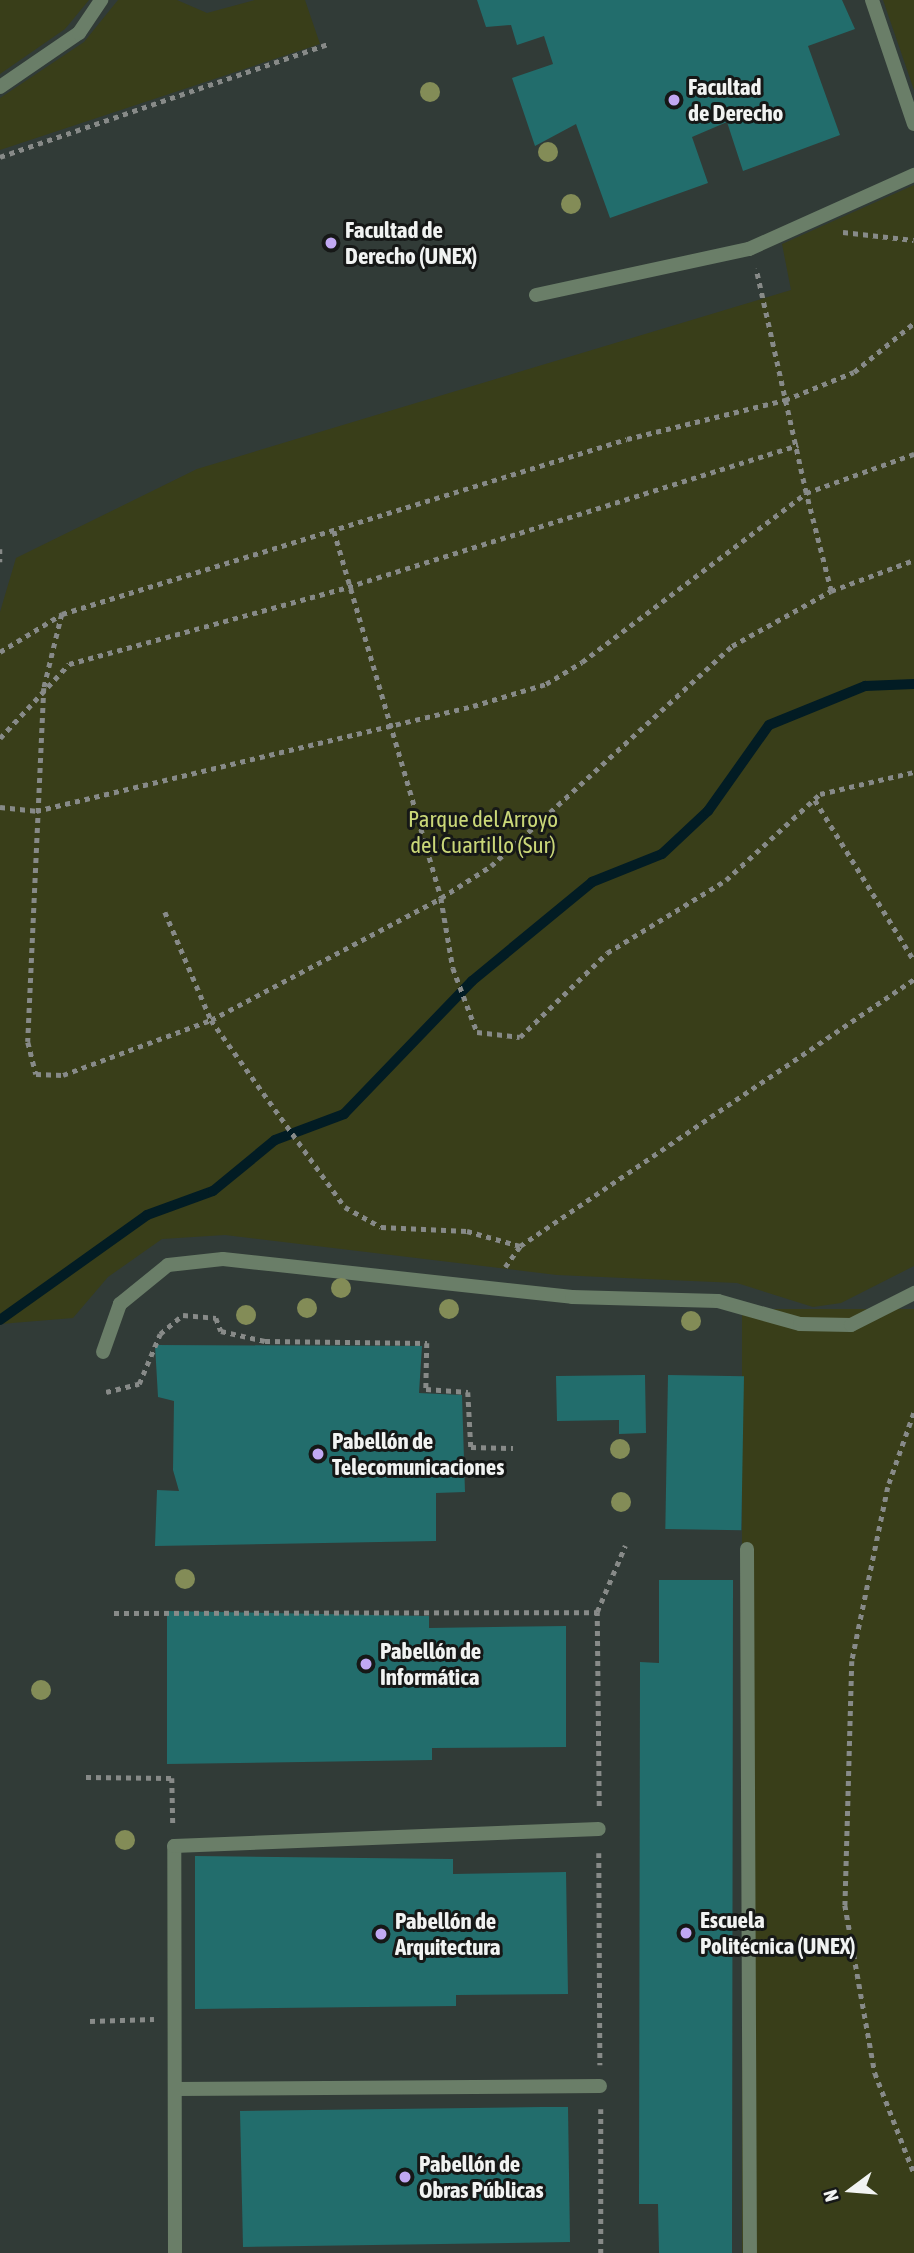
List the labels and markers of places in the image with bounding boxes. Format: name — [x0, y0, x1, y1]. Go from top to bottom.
place label: Facultad de Derecho — [688, 73, 783, 127]
marker: Facultad de Derecho — [666, 92, 682, 108]
place label: Facultad de Derecho (UNEX) — [345, 216, 477, 270]
marker: Facultad de Derecho (UNEX) — [323, 235, 339, 251]
place label: Pabellón de Telecomunicaciones — [332, 1427, 504, 1481]
marker: Pabellón de Telecomunicaciones — [310, 1446, 326, 1462]
place label: Pabellón de Informática — [380, 1637, 481, 1691]
marker: Pabellón de Informática — [358, 1656, 374, 1672]
place label: Escuela Politécnica (UNEX) — [700, 1906, 856, 1960]
place label: Pabellón de Arquitectura — [395, 1907, 500, 1961]
marker: Escuela Politécnica (UNEX) — [678, 1925, 694, 1941]
marker: Pabellón de Arquitectura — [373, 1926, 389, 1942]
place label: Pabellón de Obras Públicas — [419, 2150, 544, 2204]
marker: Pabellón de Obras Públicas — [397, 2169, 413, 2185]

